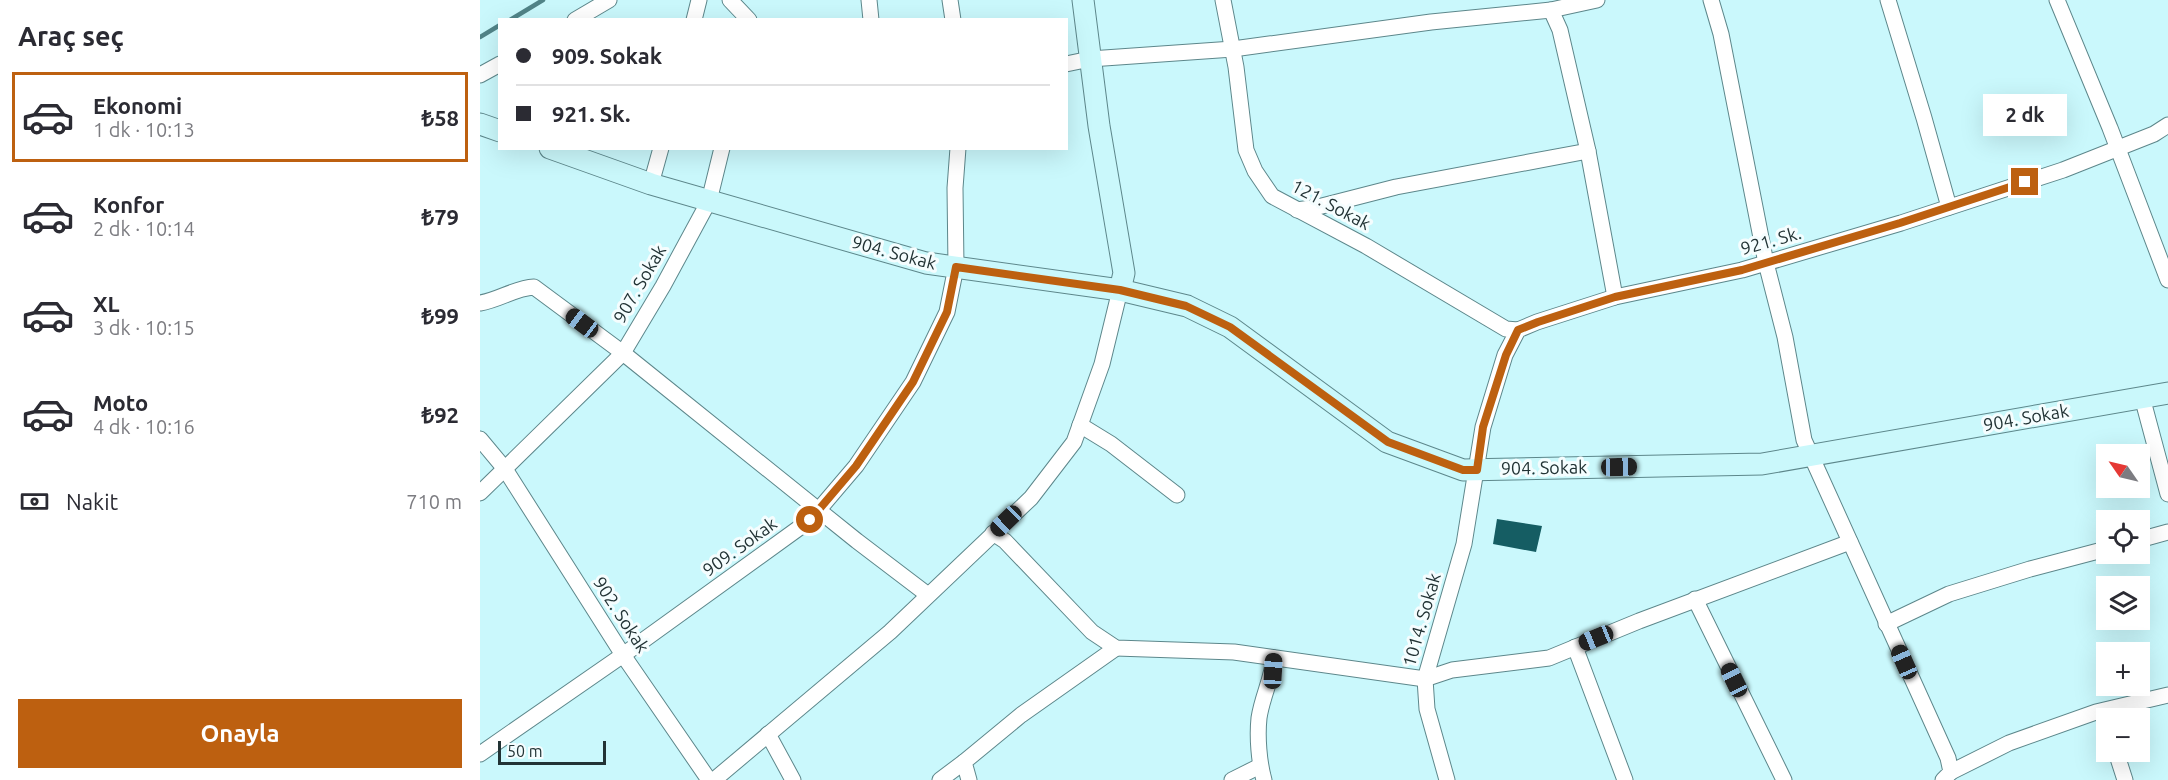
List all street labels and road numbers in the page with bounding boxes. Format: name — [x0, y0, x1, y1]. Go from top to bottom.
street label: 121. Sokak — [1289, 175, 1374, 233]
street label: 921. Sk. — [1738, 222, 1803, 258]
street label: 904. Sokak — [850, 231, 939, 273]
street label: 907. Sokak — [609, 241, 669, 326]
street label: 904. Sokak — [1982, 400, 2070, 434]
street label: 904. Sokak — [1501, 456, 1587, 478]
street label: 909. Sokak — [699, 513, 780, 580]
street label: 1014. Sokak — [1398, 571, 1444, 669]
street label: 902. Sokak — [590, 573, 654, 656]

